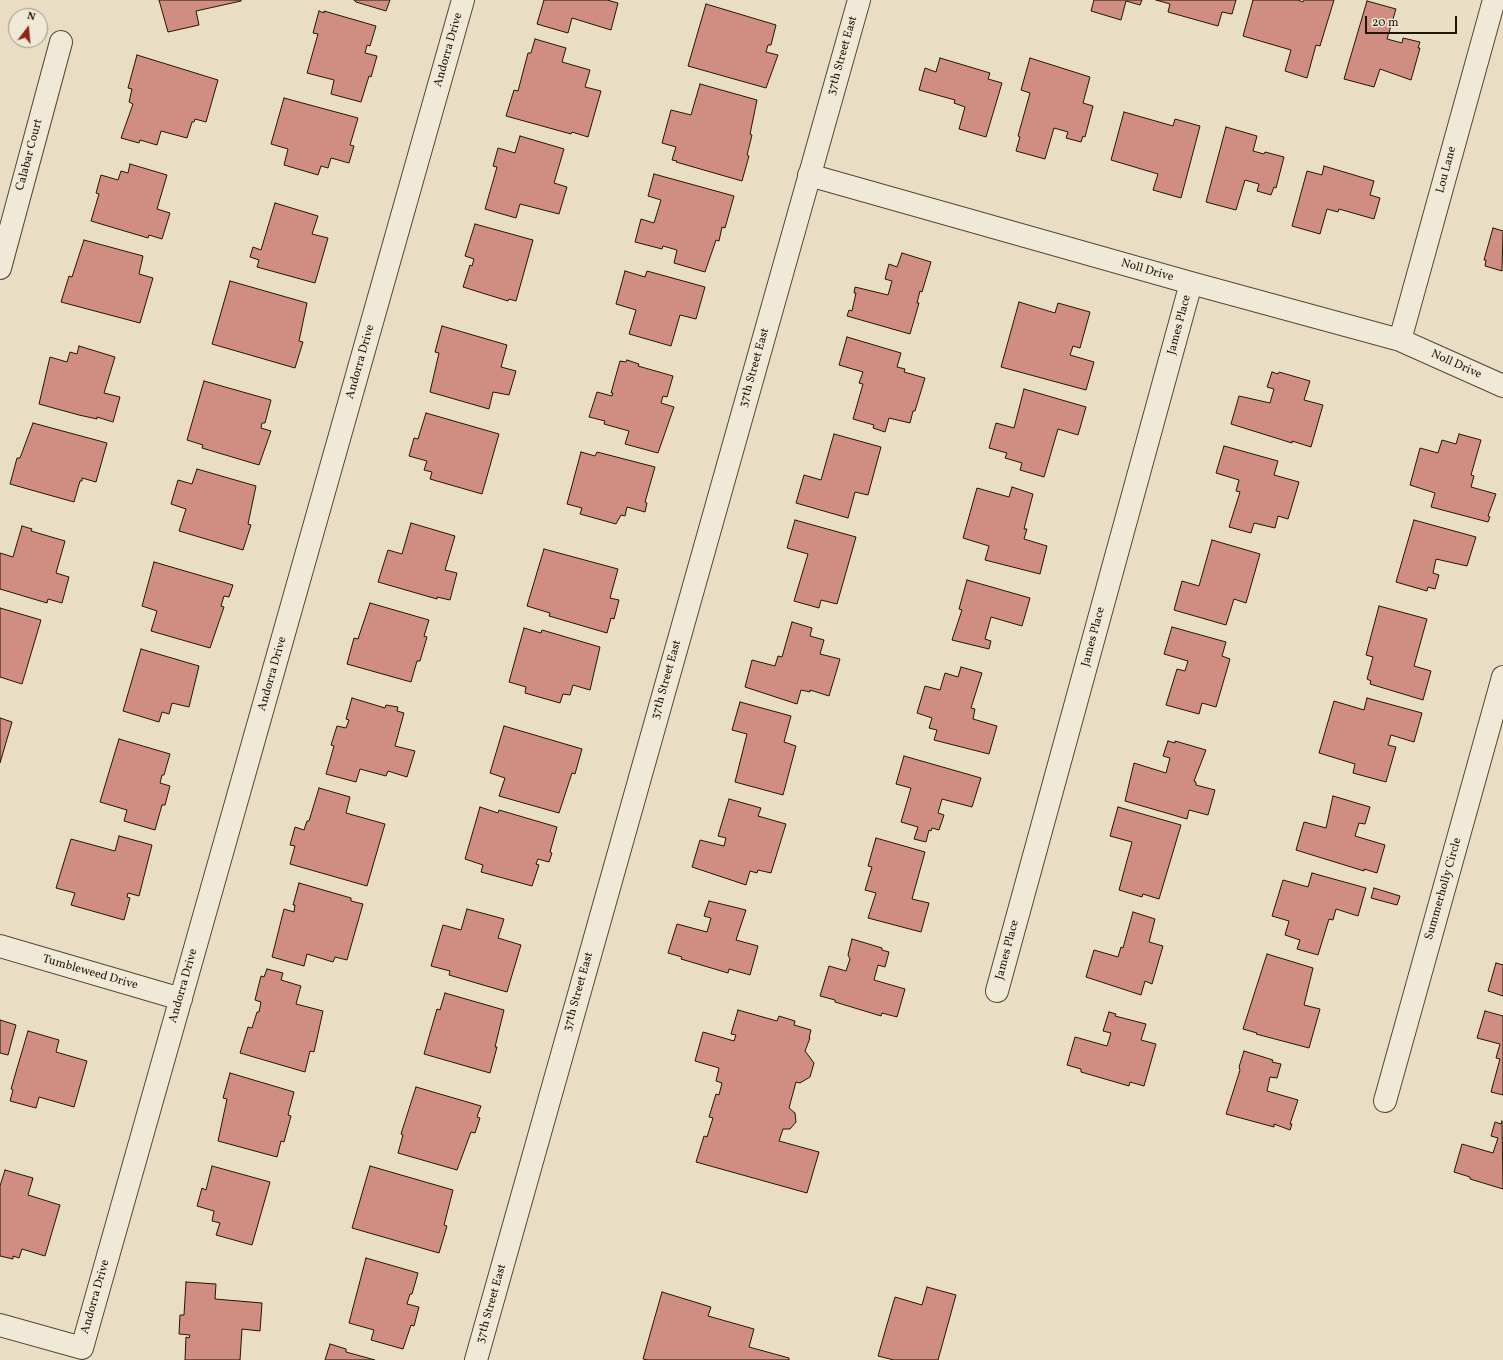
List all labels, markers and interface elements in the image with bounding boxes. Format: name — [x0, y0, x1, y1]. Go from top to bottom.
north arrow — [8, 8, 48, 48]
scale bar — [1367, 8, 1459, 34]
text: N — [25, 9, 37, 25]
street label: Andorra Drive — [432, 11, 466, 89]
street label: 37th Street East — [825, 15, 861, 97]
text: 20 m — [1372, 15, 1399, 31]
street label: Calabar Court — [14, 118, 46, 192]
street label: Lou Lane — [1434, 145, 1460, 195]
street label: Noll Drive — [1119, 257, 1175, 285]
street label: James Place — [1165, 294, 1195, 356]
street label: Andorra Drive — [344, 323, 378, 401]
street label: 37th Street East — [737, 327, 773, 409]
street label: Noll Drive — [1428, 347, 1484, 383]
street label: James Place — [1079, 606, 1109, 668]
street label: Andorra Drive — [256, 635, 290, 713]
street label: 37th Street East — [649, 639, 685, 721]
street label: Summerholly Circle — [1423, 836, 1465, 942]
street label: James Place — [993, 919, 1023, 981]
street label: Andorra Drive — [167, 947, 201, 1025]
street label: 37th Street East — [561, 951, 597, 1033]
street label: Tumbleweed Drive — [41, 953, 139, 993]
street label: Andorra Drive — [79, 1258, 113, 1336]
street label: 37th Street East — [474, 1263, 510, 1345]

